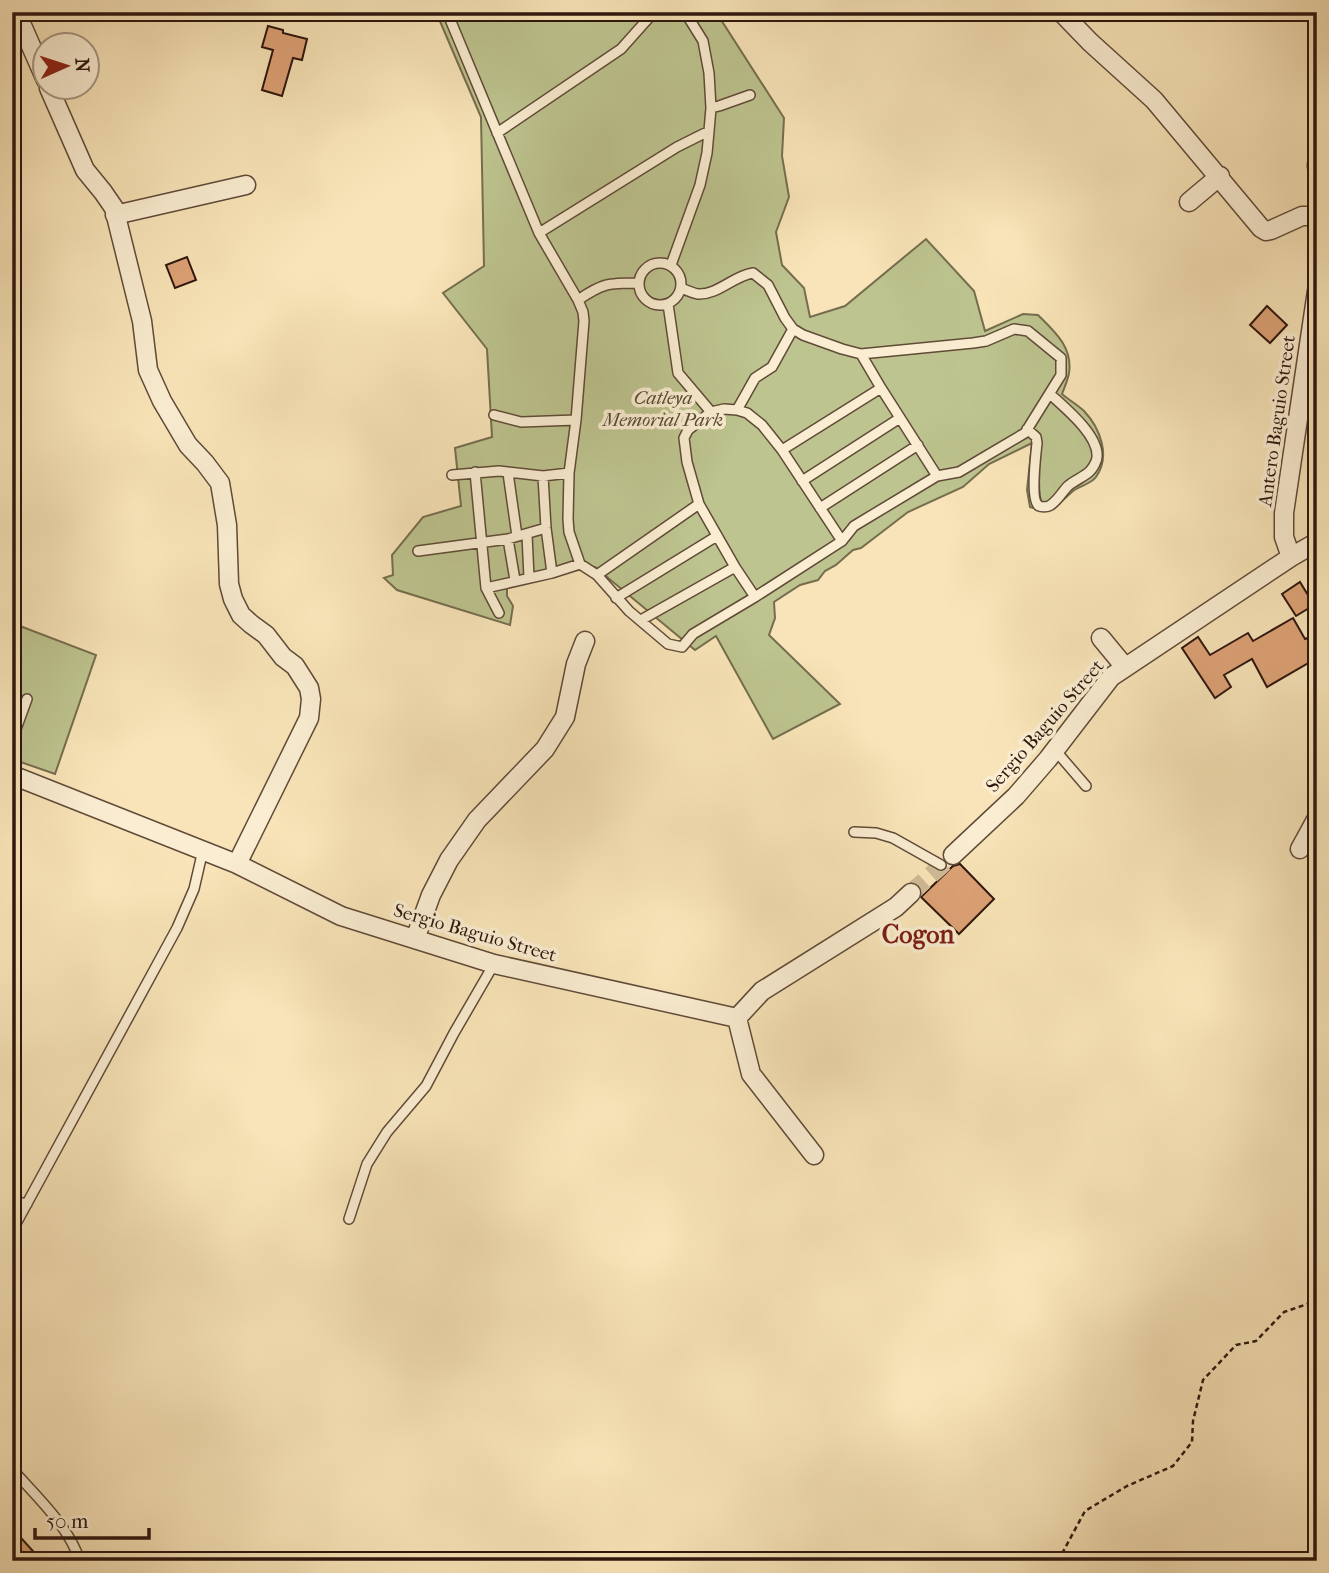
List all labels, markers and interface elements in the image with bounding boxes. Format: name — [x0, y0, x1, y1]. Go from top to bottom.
north arrow — [32, 32, 102, 102]
text: N — [71, 57, 93, 74]
street label: Antero Baguio Street — [1254, 334, 1300, 509]
park label: Catleya Memorial Park — [601, 387, 723, 431]
street label: Sergio Baguio Street — [981, 655, 1109, 797]
street label: Sergio Baguio Street — [391, 899, 559, 967]
district label: Cogon — [882, 919, 955, 950]
scale bar — [35, 1496, 149, 1540]
text: 50 m — [46, 1509, 89, 1533]

